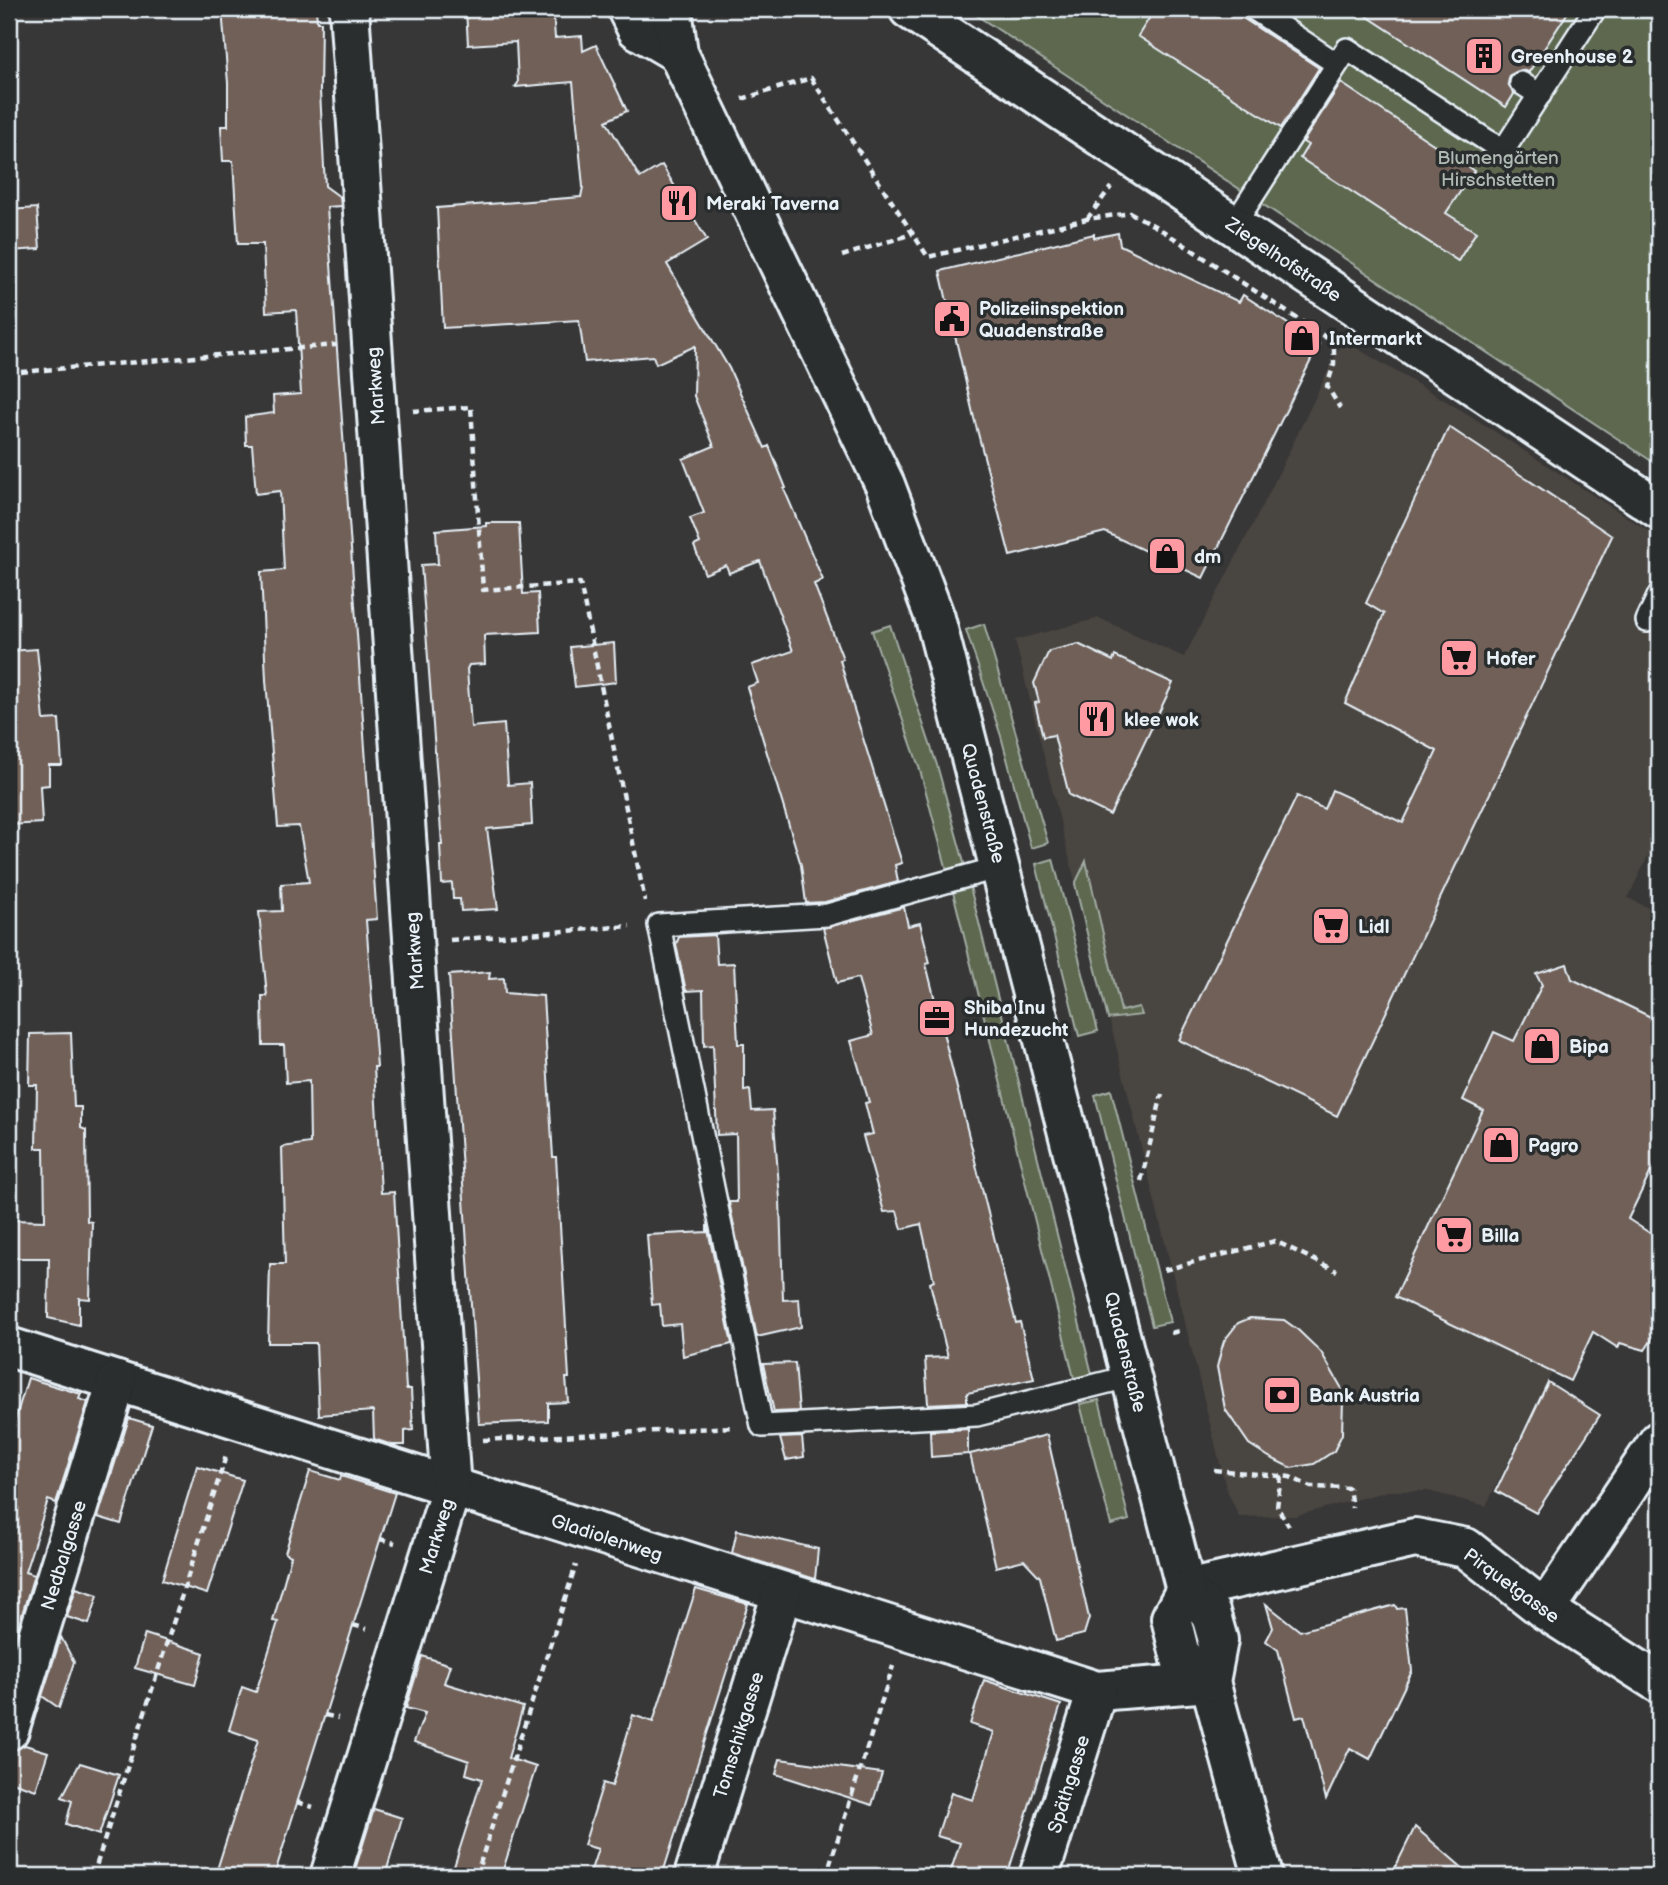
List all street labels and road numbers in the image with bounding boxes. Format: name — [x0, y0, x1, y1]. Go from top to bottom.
street label: Ziegelhofstraße — [1220, 212, 1345, 307]
street label: Markweg — [362, 346, 391, 426]
street label: Quadenstraße — [955, 741, 1010, 866]
street label: Markweg — [401, 911, 430, 991]
street label: Quadenstraße — [1098, 1290, 1151, 1415]
street label: Markweg — [415, 1496, 460, 1577]
street label: Nedbalgasse — [37, 1498, 92, 1613]
street label: Gladiolenweg — [548, 1510, 665, 1567]
street label: Pirquetgasse — [1459, 1544, 1564, 1629]
street label: Tomschikgasse — [709, 1669, 770, 1802]
street label: Späthgasse — [1044, 1733, 1095, 1836]

